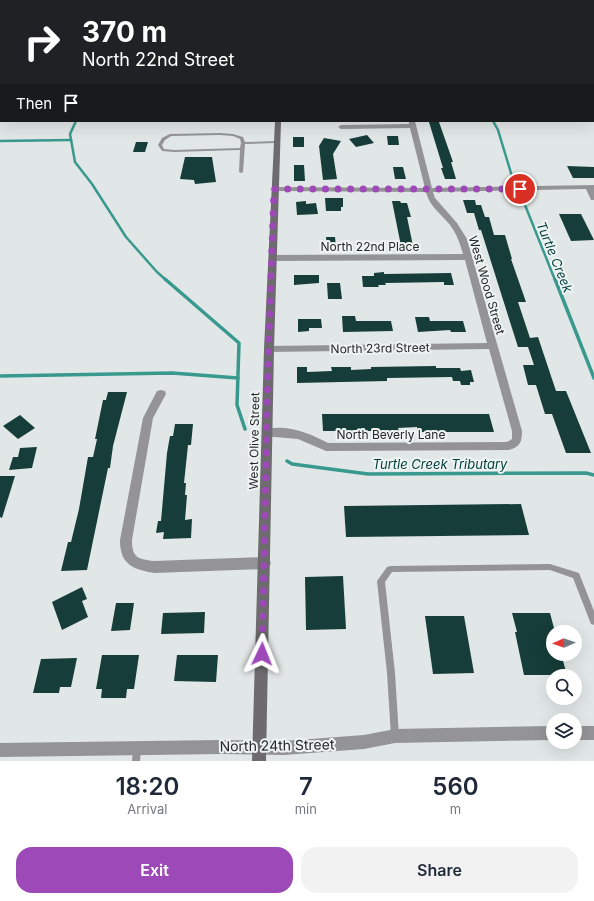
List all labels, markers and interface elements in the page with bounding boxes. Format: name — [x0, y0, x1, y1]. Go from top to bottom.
text: 370 m — [82, 15, 167, 49]
icon: right — [16, 16, 68, 68]
text: North 22nd Street — [82, 49, 234, 70]
icon: arrive — [60, 92, 82, 114]
text: Then — [16, 94, 52, 113]
pin — [503, 172, 537, 206]
icon: arrive — [509, 178, 531, 200]
water label: Turtle Creek — [534, 219, 577, 296]
street label: West Wood Street — [466, 234, 508, 336]
street label: North 22nd Place — [321, 239, 419, 254]
street label: North 23rd Street — [330, 340, 430, 356]
street label: West Olive Street — [246, 392, 262, 490]
street label: North Beverly Lane — [337, 427, 445, 442]
water label: Turtle Creek Tributary — [373, 456, 508, 472]
north arrow — [546, 625, 582, 661]
map controls — [546, 625, 582, 749]
position arrow — [241, 633, 283, 675]
button: search — [546, 669, 582, 705]
button: layers — [546, 713, 582, 749]
street label: North 24th Street — [219, 735, 335, 755]
text: 18:20 — [115, 772, 179, 801]
text: 7 — [299, 772, 313, 801]
text: 560 — [432, 772, 479, 801]
text: Arrival — [127, 801, 167, 817]
text: min — [295, 801, 317, 817]
text: m — [450, 801, 461, 817]
button: Exit — [16, 847, 293, 893]
button: Share — [301, 847, 578, 893]

